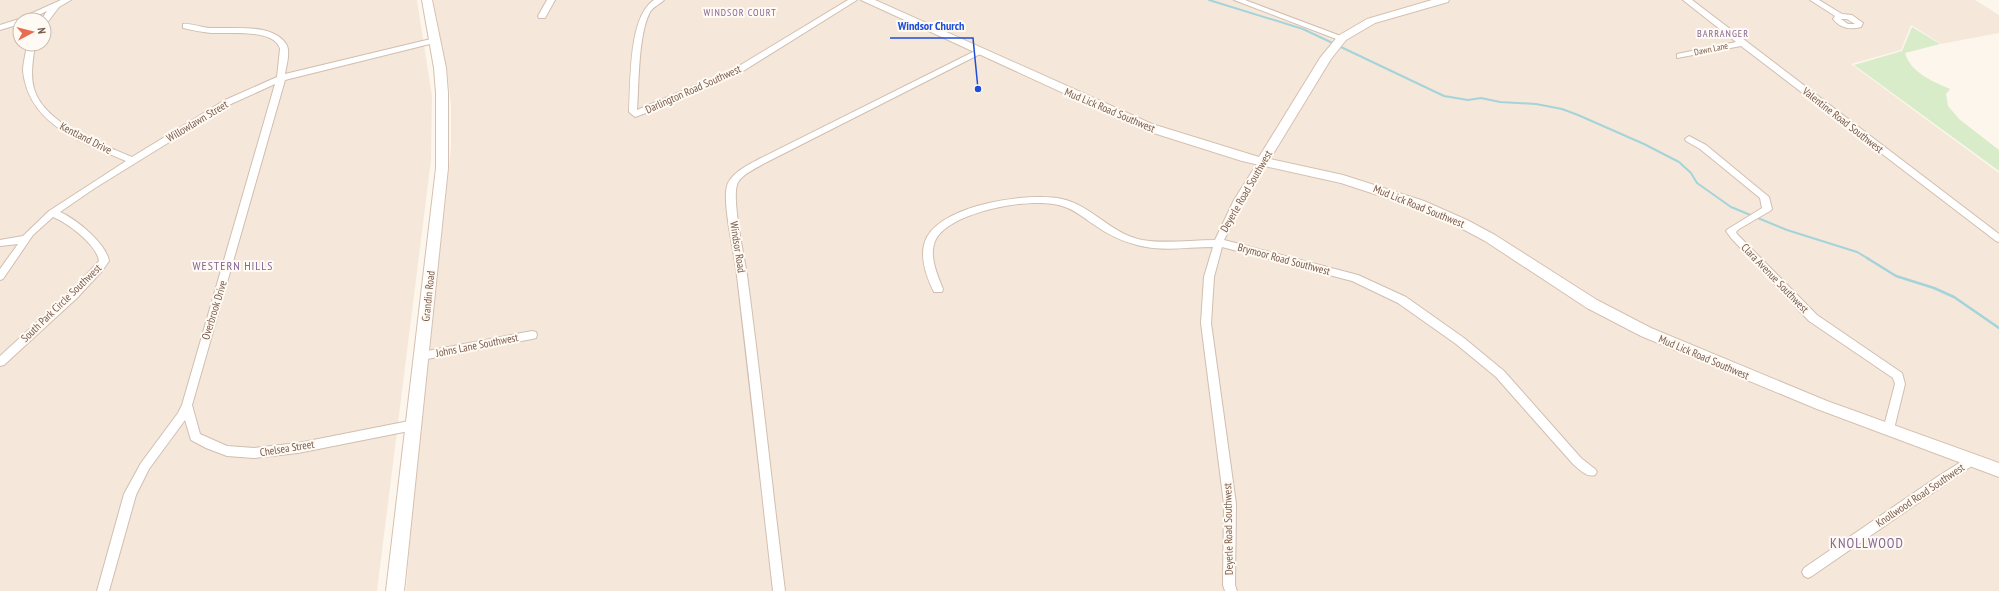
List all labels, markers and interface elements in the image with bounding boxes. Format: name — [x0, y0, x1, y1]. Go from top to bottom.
district label: WINDSOR COURT — [703, 6, 777, 19]
north arrow — [12, 12, 52, 52]
callout: Windsor Church — [890, 14, 973, 38]
text: Windsor Church — [897, 18, 964, 33]
text: N — [35, 27, 49, 35]
district label: BARRANGER — [1697, 27, 1749, 40]
street label: Dawn Lane — [1693, 39, 1729, 57]
street label: Darlington Road Southwest — [643, 62, 743, 116]
street label: Valentine Road Southwest — [1799, 83, 1886, 156]
street label: Mud Lick Road Southwest — [1063, 85, 1157, 135]
street label: Willowlawn Street — [164, 97, 230, 145]
street label: Kentland Drive — [58, 119, 115, 157]
street label: Deyerle Road Southwest — [1217, 148, 1275, 234]
street label: Mud Lick Road Southwest — [1371, 181, 1467, 231]
street label: Windsor Road — [727, 220, 749, 274]
street label: Brymoor Road Southwest — [1236, 240, 1332, 278]
street label: Clara Avenue Southwest — [1738, 240, 1812, 316]
district label: WESTERN HILLS — [193, 258, 273, 273]
street label: South Park Circle Southwest — [18, 261, 104, 345]
street label: Grandin Road — [418, 270, 438, 322]
street label: Overbrook Drive — [198, 278, 230, 341]
street label: Johns Lane Southwest — [434, 330, 519, 360]
street label: Mud Lick Road Southwest — [1657, 332, 1751, 382]
street label: Chelsea Street — [259, 437, 315, 459]
street label: Knollwood Road Southwest — [1873, 460, 1967, 530]
street label: Deyerle Road Southwest — [1220, 483, 1236, 575]
district label: KNOLLWOOD — [1830, 534, 1904, 552]

